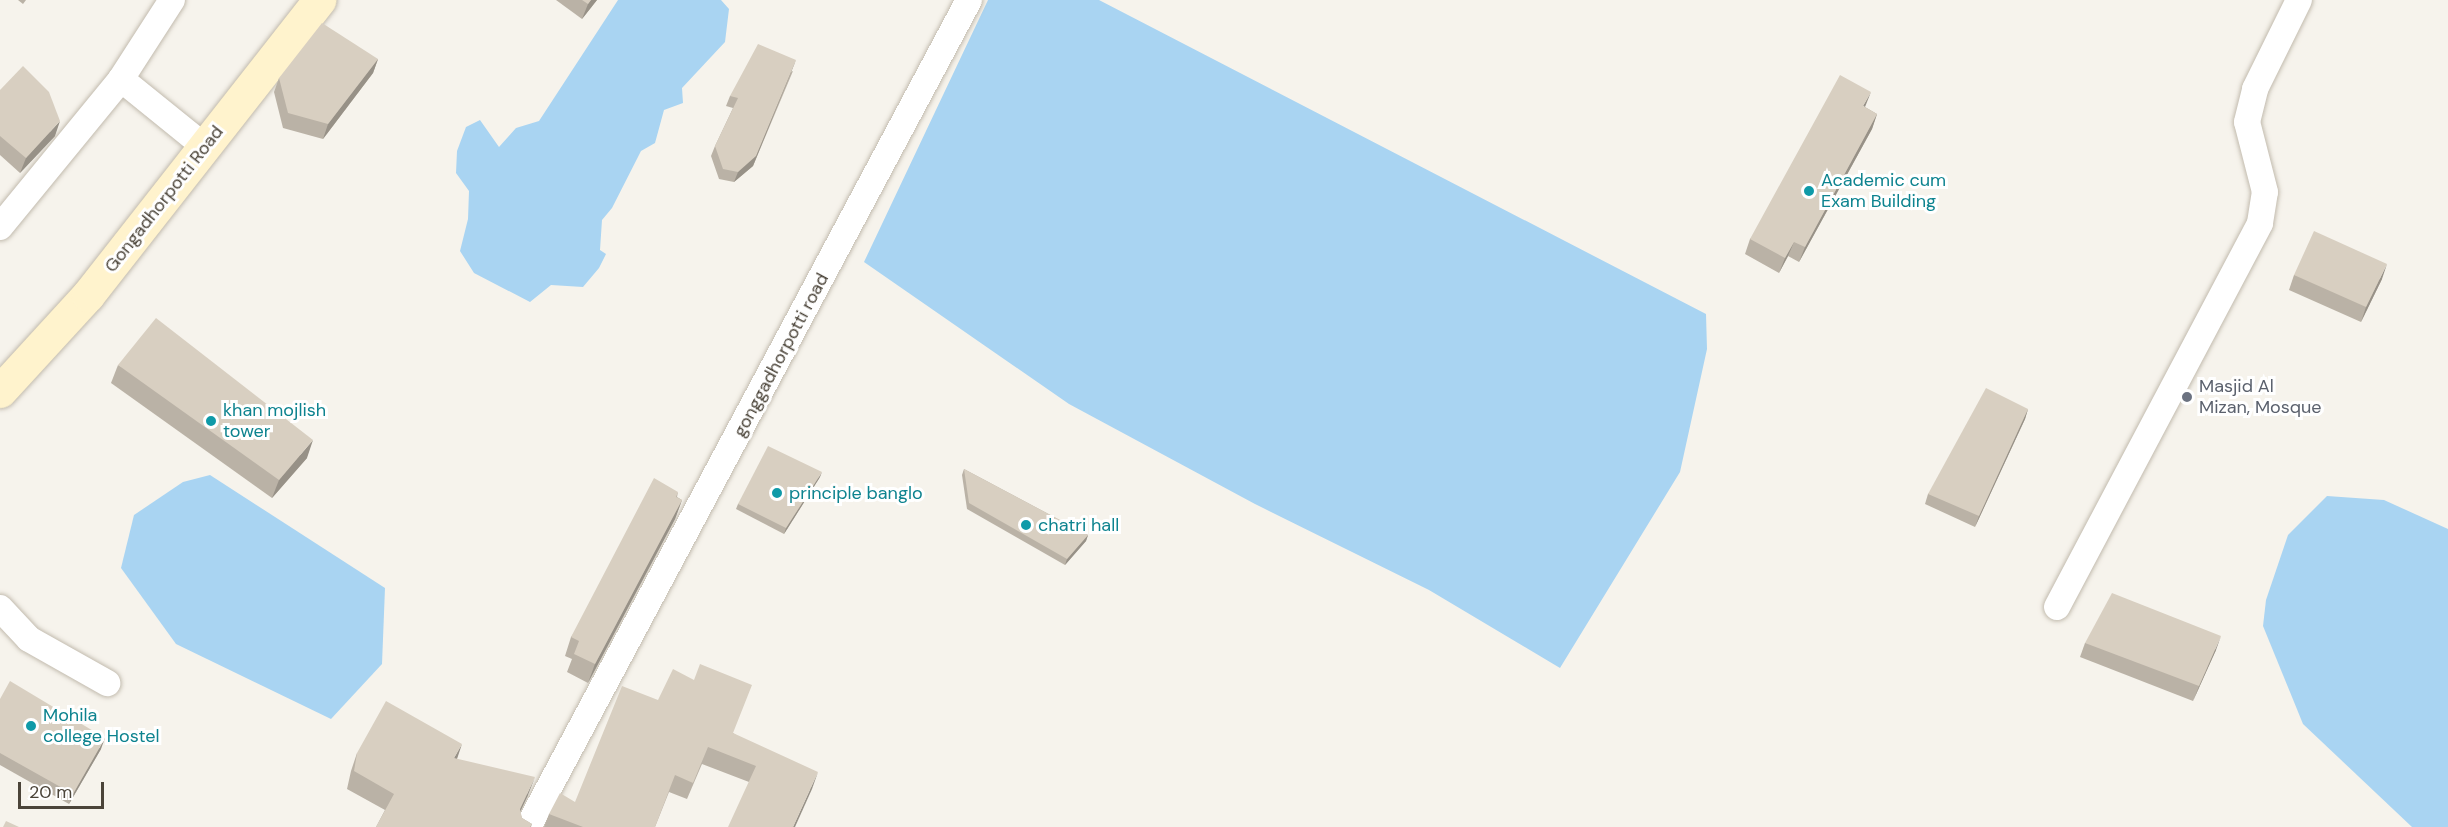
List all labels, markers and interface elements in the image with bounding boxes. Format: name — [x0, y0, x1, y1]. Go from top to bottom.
street label: Gongadhorpotti Road — [100, 121, 228, 277]
place label: Academic cum Exam Building — [1821, 170, 1946, 213]
marker: Academic cum Exam Building — [1802, 184, 1816, 198]
street label: gonggadhorpotti road — [729, 269, 833, 441]
place label: Masjid Al Mizan, Mosque — [2199, 376, 2322, 418]
marker: Masjid Al Mizan, Mosque — [2180, 390, 2194, 404]
place label: khan mojlish tower — [223, 400, 326, 442]
marker: khan mojlish tower — [204, 414, 218, 428]
place label: principle banglo — [789, 482, 923, 504]
marker: principle banglo — [770, 486, 784, 500]
place label: chatri hall — [1038, 514, 1119, 536]
marker: chatri hall — [1019, 518, 1033, 532]
place label: Mohila college Hostel — [43, 705, 159, 748]
marker: Mohila college Hostel — [24, 719, 38, 733]
scale bar — [21, 770, 106, 808]
text: 20 m — [29, 780, 72, 804]

